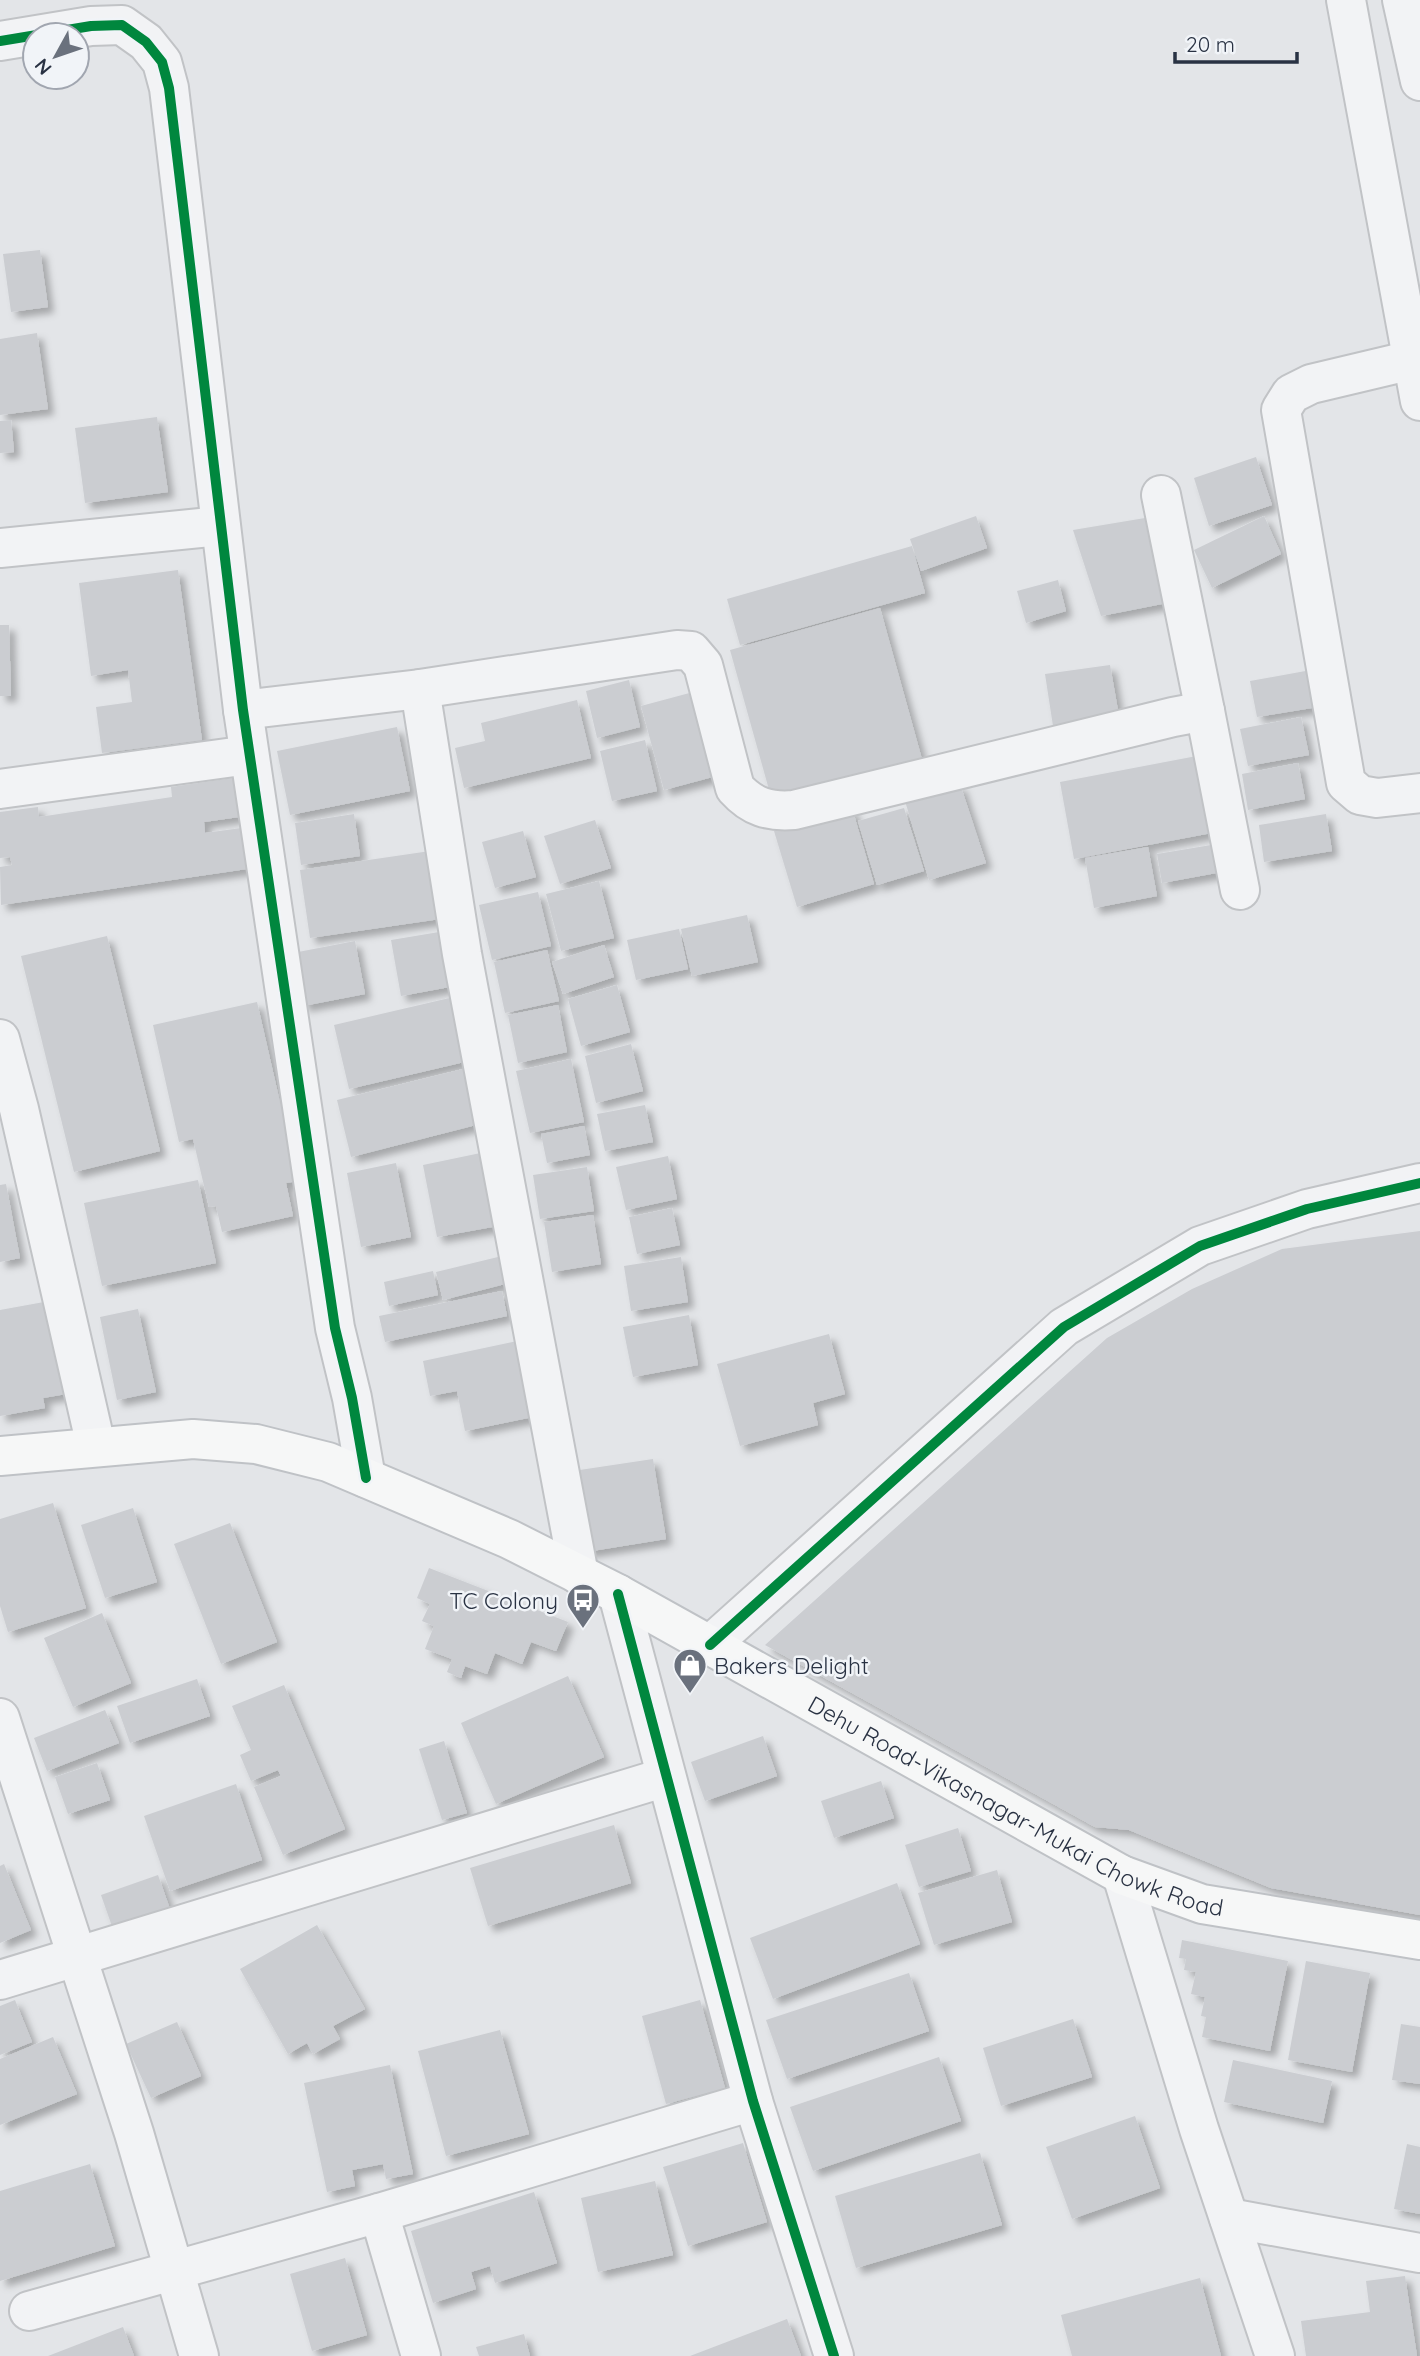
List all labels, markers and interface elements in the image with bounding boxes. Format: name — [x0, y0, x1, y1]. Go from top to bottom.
north arrow — [21, 21, 91, 91]
scale bar — [1175, 21, 1298, 65]
text: 20 m — [1186, 31, 1235, 57]
text: N — [29, 54, 57, 80]
bus stop icon: TC Colony — [564, 1581, 602, 1630]
place label: TC Colony — [449, 1586, 558, 1615]
shop icon: Bakers Delight — [671, 1646, 709, 1695]
place label: Bakers Delight — [714, 1651, 869, 1680]
street label: Dehu Road-Vikasnagar-Mukai Chowk Road — [803, 1689, 1226, 1922]

